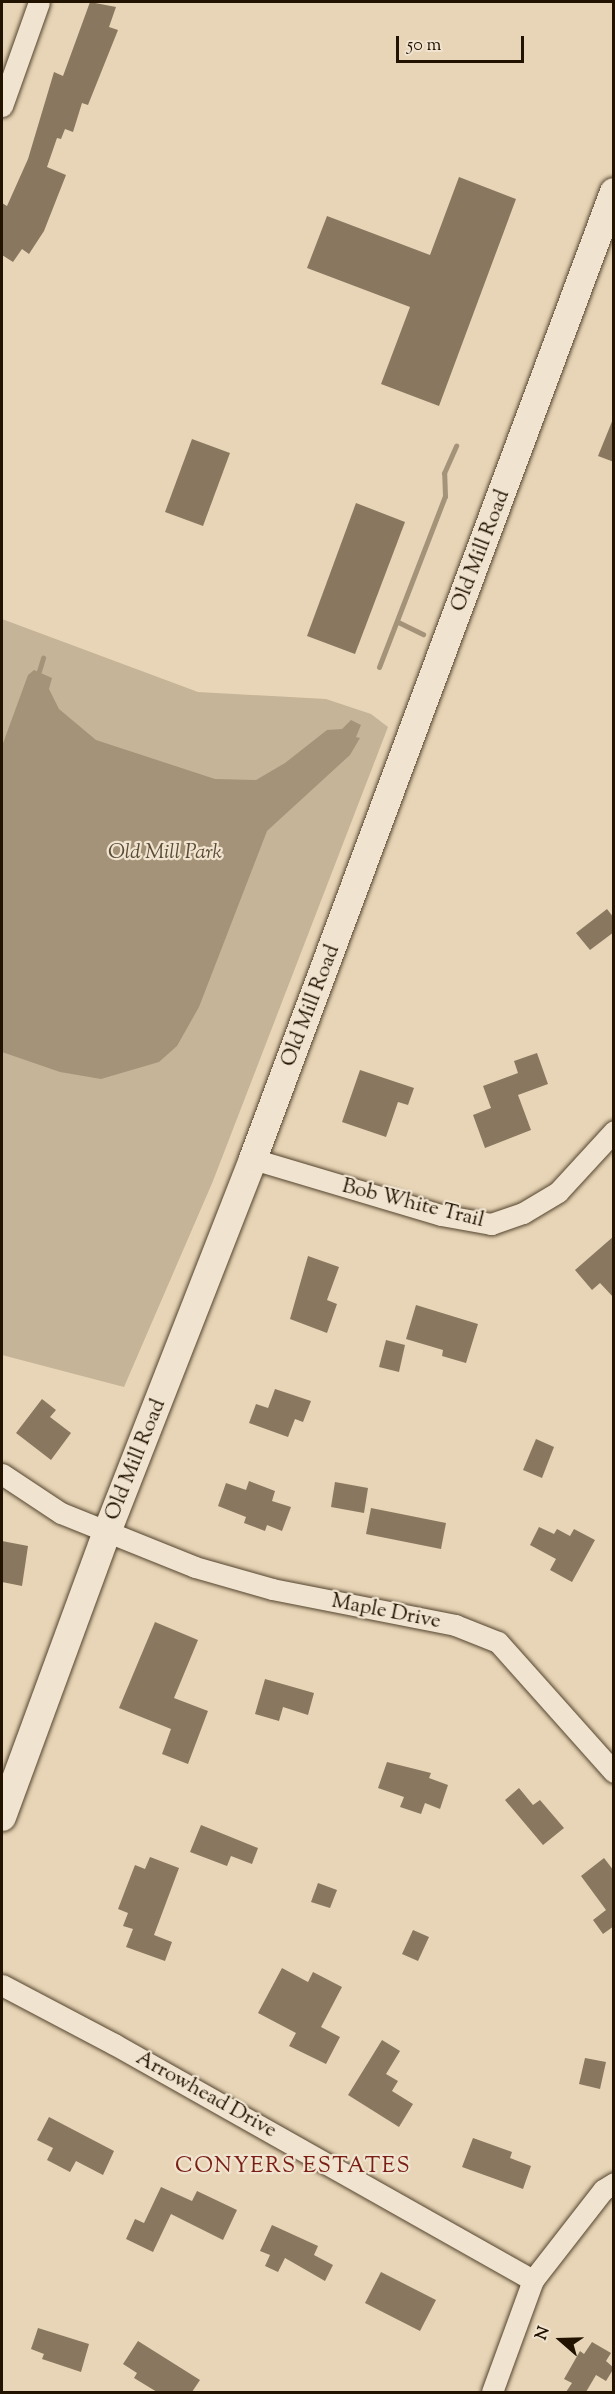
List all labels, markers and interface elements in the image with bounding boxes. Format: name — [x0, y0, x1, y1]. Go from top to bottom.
scale bar — [399, 24, 526, 62]
text: 50 m — [407, 33, 441, 59]
street label: Old Mill Road — [446, 486, 516, 616]
park label: Old Mill Park — [108, 840, 222, 866]
street label: Old Mill Road — [276, 941, 346, 1071]
street label: Bob White Trail — [339, 1174, 487, 1234]
street label: Old Mill Road — [100, 1396, 172, 1524]
street label: Maple Drive — [329, 1589, 443, 1635]
street label: Arrowhead Drive — [131, 2046, 281, 2144]
district label: CONYERS ESTATES — [175, 2155, 411, 2181]
north arrow — [531, 2310, 591, 2370]
text: N — [531, 2324, 557, 2344]

